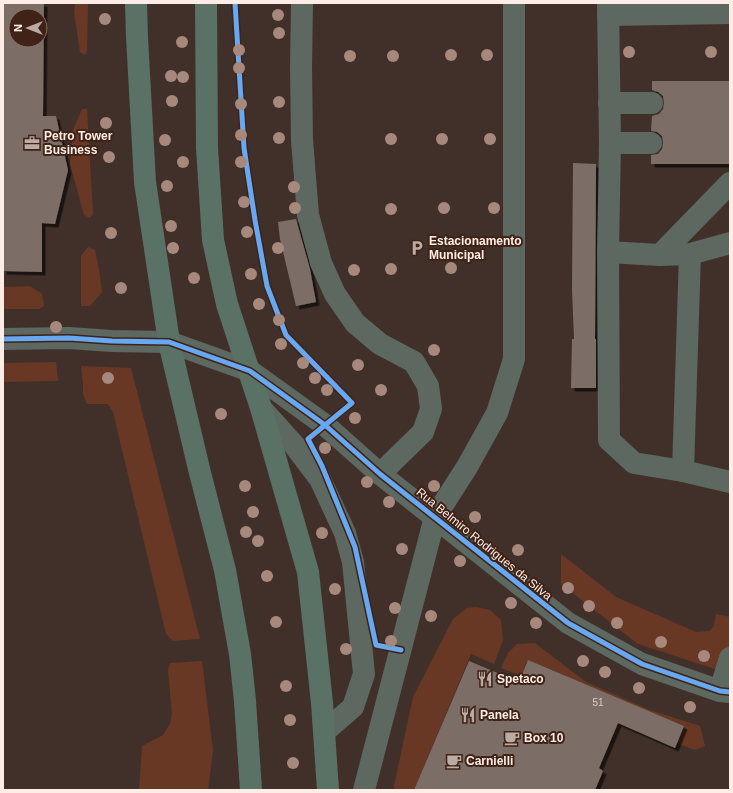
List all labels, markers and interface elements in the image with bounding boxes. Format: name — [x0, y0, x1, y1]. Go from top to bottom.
north arrow — [8, 8, 48, 48]
text: N — [12, 24, 24, 32]
place label: Petro Tower Business — [44, 129, 113, 157]
office icon: Petro Tower Business — [23, 134, 41, 152]
place label: Estacionamento Municipal — [429, 234, 522, 262]
parking icon: Estacionamento Municipal — [408, 239, 426, 257]
street label: Rua Belmiro Rodrigues da Silva — [414, 485, 555, 603]
restaurant icon: Spetaco — [476, 670, 494, 688]
place label: Spetaco — [497, 672, 544, 686]
house number: 51 — [592, 697, 604, 708]
restaurant icon: Panela — [459, 706, 477, 724]
place label: Panela — [480, 708, 519, 722]
cafe icon: Box 10 — [503, 729, 521, 747]
place label: Box 10 — [524, 731, 564, 745]
cafe icon: Carnielli — [445, 752, 463, 770]
place label: Carnielli — [466, 754, 513, 768]

